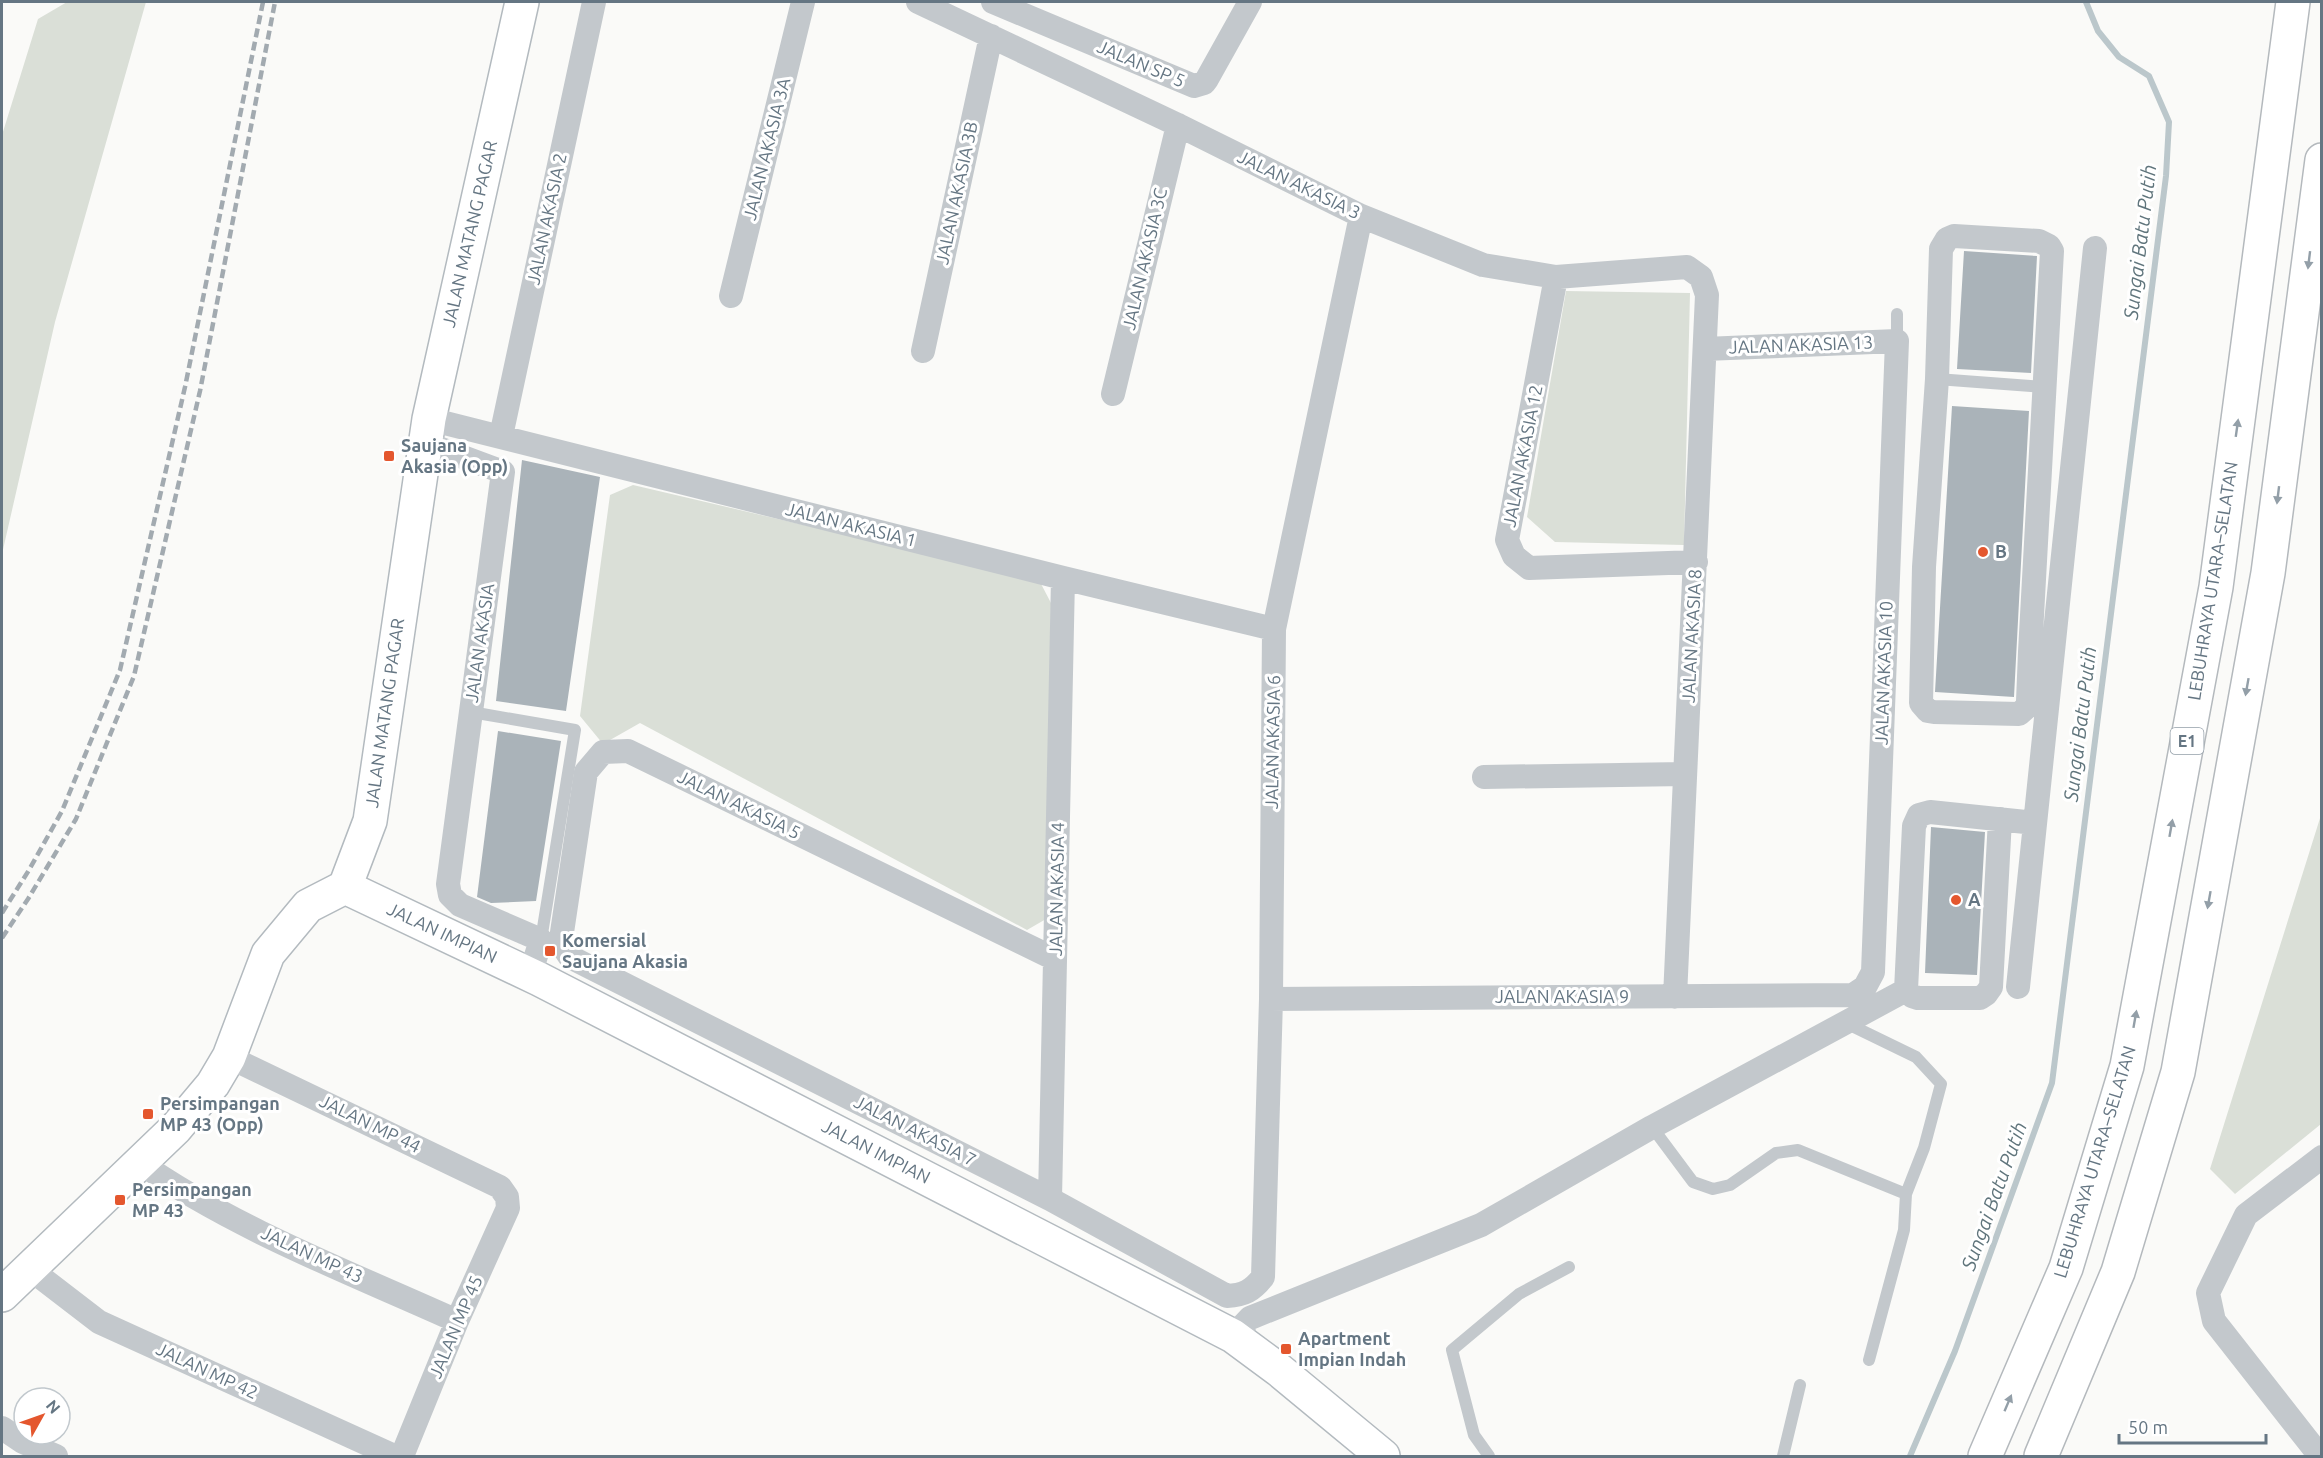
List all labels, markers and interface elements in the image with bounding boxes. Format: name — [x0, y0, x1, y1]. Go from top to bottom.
street label: JALAN SP 5 — [1095, 36, 1188, 91]
street label: JALAN AKASIA 3A — [739, 75, 793, 222]
street label: JALAN AKASIA 3B — [931, 120, 981, 266]
street label: JALAN MATANG PAGAR — [438, 138, 500, 329]
street label: JALAN AKASIA 3 — [1235, 146, 1364, 222]
street label: JALAN AKASIA 2 — [522, 151, 570, 286]
water label: Sungai Batu Putih — [2118, 163, 2160, 322]
street label: JALAN AKASIA 3C — [1118, 186, 1170, 332]
one-way arrow — [2304, 250, 2313, 269]
street label: JALAN AKASIA 13 — [1729, 331, 1873, 357]
street label: JALAN AKASIA 12 — [1498, 383, 1546, 529]
one-way arrow — [2232, 419, 2241, 438]
place label: Saujana Akasia (Opp) — [401, 435, 508, 477]
marker: Saujana Akasia (Opp) — [382, 449, 396, 463]
street label: LEBUHRAYA UTARA–SELATAN — [2183, 460, 2241, 702]
one-way arrow — [2273, 485, 2283, 504]
street label: JALAN AKASIA 1 — [784, 498, 919, 550]
place label: B — [1995, 541, 2007, 561]
marker: B — [1976, 545, 1990, 559]
street label: JALAN AKASIA 8 — [1678, 568, 1704, 703]
street label: JALAN AKASIA — [461, 582, 497, 704]
street label: JALAN AKASIA 10 — [1870, 601, 1896, 745]
street label: JALAN MATANG PAGAR — [361, 617, 407, 809]
water label: Sungai Batu Putih — [2058, 645, 2100, 804]
street label: JALAN AKASIA 6 — [1261, 675, 1283, 809]
one-way arrow — [2242, 678, 2251, 697]
road number: E1 — [2170, 728, 2204, 754]
street label: JALAN AKASIA 5 — [675, 766, 804, 842]
one-way arrow — [2167, 818, 2176, 837]
street label: JALAN AKASIA 4 — [1045, 822, 1067, 956]
place label: A — [1968, 889, 1981, 909]
one-way arrow — [2204, 890, 2213, 909]
marker: A — [1949, 893, 1963, 907]
street label: JALAN IMPIAN — [384, 898, 501, 966]
place label: Komersial Saujana Akasia — [562, 930, 688, 971]
marker: Komersial Saujana Akasia — [543, 944, 557, 958]
street label: JALAN AKASIA 9 — [1495, 986, 1629, 1006]
one-way arrow — [2131, 1010, 2140, 1029]
street label: LEBUHRAYA UTARA–SELATAN — [2049, 1043, 2139, 1280]
street label: JALAN MP 44 — [317, 1090, 424, 1156]
street label: JALAN AKASIA 7 — [851, 1091, 980, 1169]
place label: Persimpangan MP 43 (Opp) — [160, 1093, 280, 1135]
marker: Persimpangan MP 43 (Opp) — [141, 1107, 155, 1121]
street label: JALAN IMPIAN — [819, 1115, 934, 1187]
water label: Sungai Batu Putih — [1956, 1119, 2031, 1274]
place label: Persimpangan MP 43 — [132, 1179, 252, 1220]
marker: Persimpangan MP 43 — [113, 1193, 127, 1207]
street label: JALAN MP 43 — [258, 1222, 366, 1286]
street label: JALAN MP 45 — [424, 1272, 486, 1381]
place label: Apartment Impian Indah — [1298, 1328, 1406, 1369]
street label: JALAN MP 42 — [153, 1338, 261, 1402]
marker: Apartment Impian Indah — [1279, 1342, 1293, 1356]
north arrow — [12, 1386, 72, 1446]
one-way arrow — [2003, 1393, 2013, 1411]
text: N — [43, 1396, 64, 1417]
scale bar — [2119, 1407, 2266, 1445]
text: 50 m — [2128, 1417, 2168, 1437]

